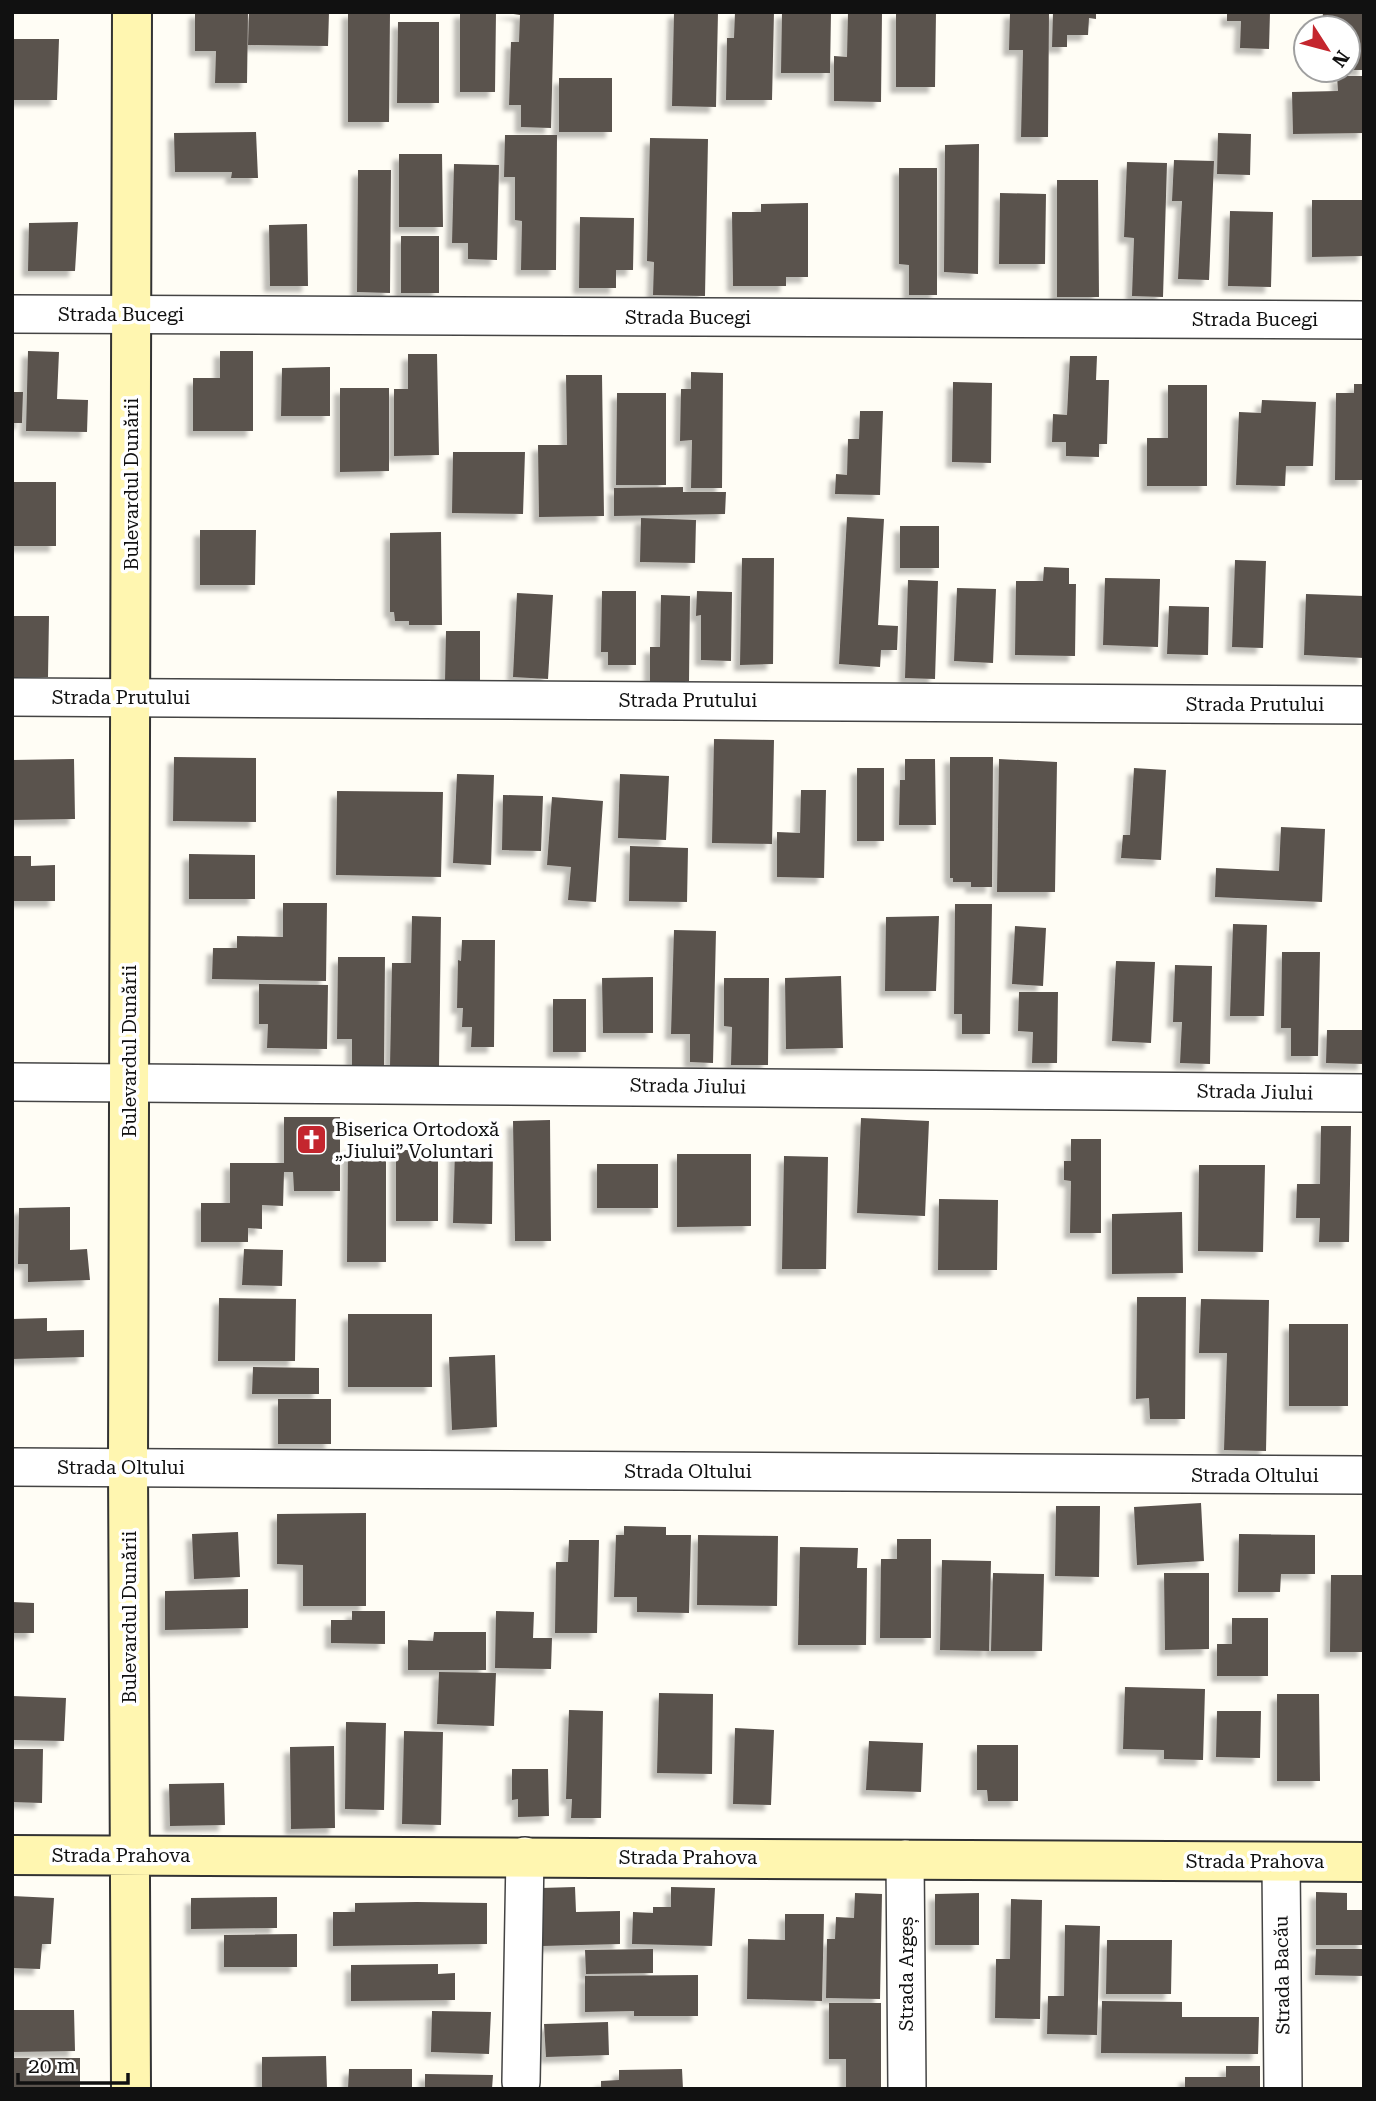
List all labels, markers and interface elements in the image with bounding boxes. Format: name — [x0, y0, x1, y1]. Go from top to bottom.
north arrow — [1292, 14, 1362, 84]
text: N — [1327, 46, 1354, 72]
street label: Strada Bucegi — [58, 303, 184, 326]
street label: Strada Bucegi — [625, 306, 751, 329]
street label: Strada Bucegi — [1192, 308, 1318, 331]
street label: Bulevardul Dunării — [120, 398, 143, 570]
street label: Strada Prutului — [52, 686, 190, 709]
street label: Strada Prutului — [619, 689, 757, 712]
street label: Strada Prutului — [1186, 693, 1324, 716]
street label: Bulevardul Dunării — [118, 965, 141, 1137]
street label: Strada Jiului — [630, 1073, 746, 1099]
street label: Strada Jiului — [1197, 1079, 1313, 1105]
place label: Biserica Ortodoxă „Jiului” Voluntari — [335, 1118, 500, 1163]
church icon: Biserica Ortodoxă „Jiului” Voluntari — [295, 1123, 329, 1157]
street label: Strada Oltului — [57, 1456, 185, 1479]
street label: Strada Oltului — [624, 1460, 752, 1483]
street label: Strada Oltului — [1191, 1464, 1319, 1487]
street label: Bulevardul Dunării — [118, 1531, 141, 1703]
street label: Strada Prahova — [52, 1844, 191, 1867]
street label: Strada Prahova — [619, 1846, 758, 1869]
street label: Strada Prahova — [1186, 1850, 1325, 1873]
street label: Strada Bacău — [1269, 1915, 1295, 2035]
street label: Strada Argeș — [895, 1917, 920, 2031]
scale bar — [18, 2042, 128, 2086]
text: 20 m — [28, 2054, 76, 2078]

